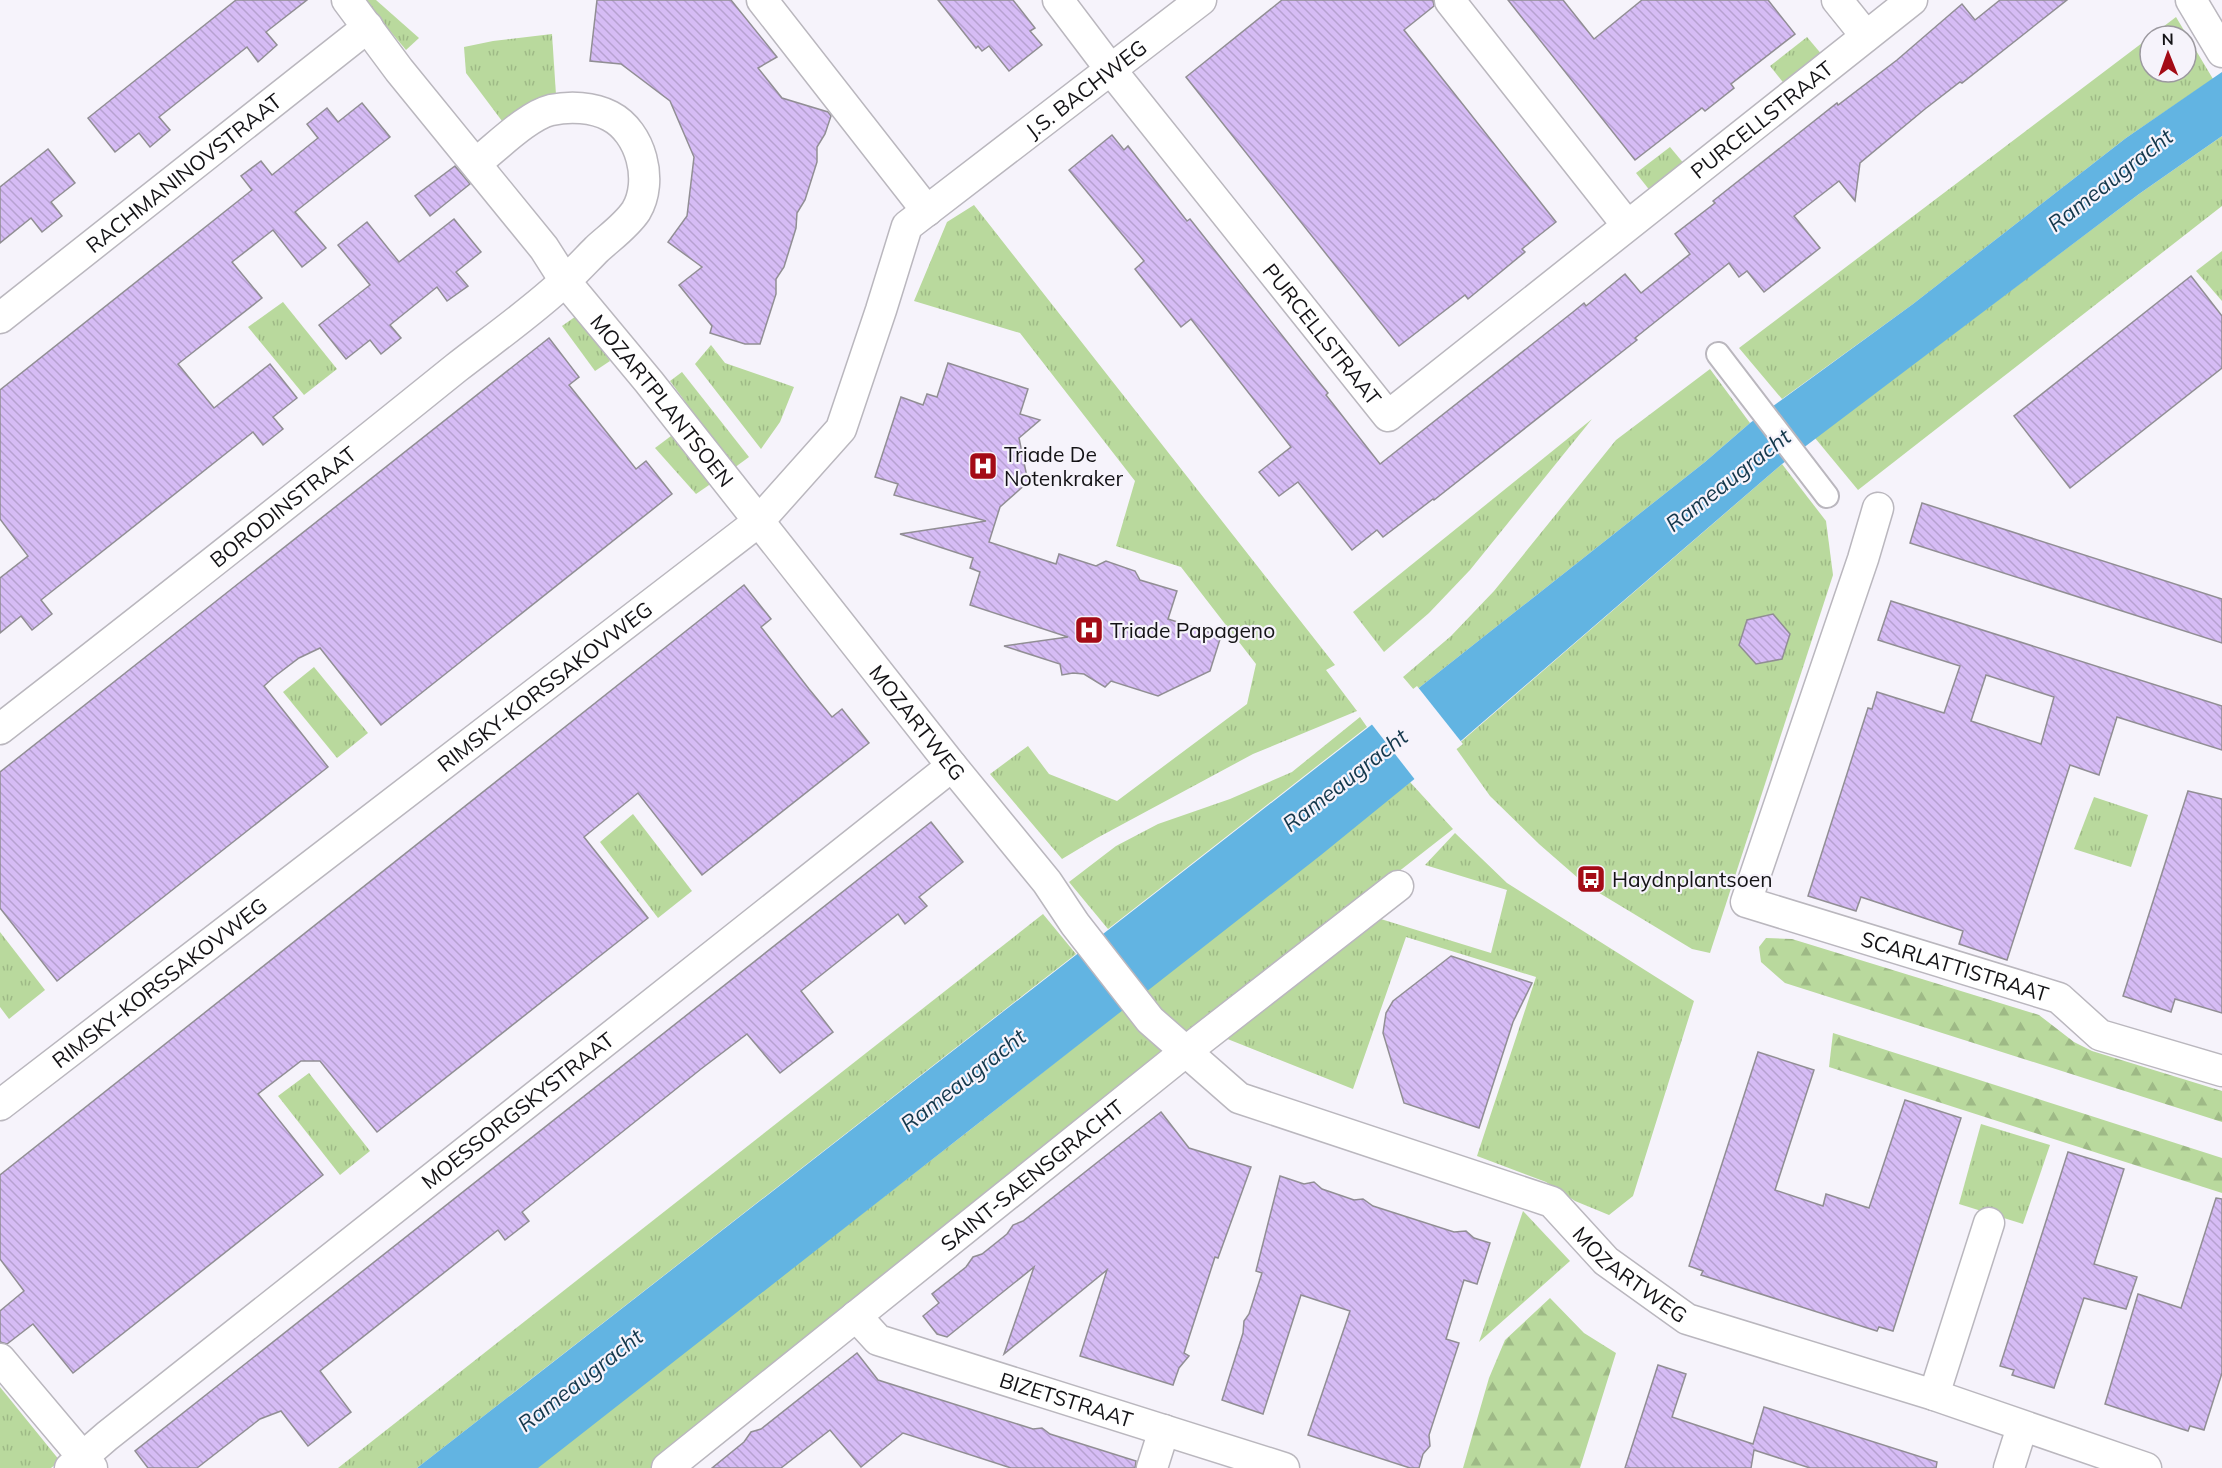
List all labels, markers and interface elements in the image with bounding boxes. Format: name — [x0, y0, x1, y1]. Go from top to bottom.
north arrow — [2138, 24, 2198, 84]
text: N — [2162, 29, 2174, 49]
street label: J.S. BACHWEG — [1020, 34, 1151, 143]
street label: PURCELLSTRAAT — [1685, 55, 1838, 184]
street label: RACHMANINOVSTRAAT — [80, 87, 287, 258]
water label: Rameaugracht — [2042, 122, 2179, 238]
street label: PURCELLSTRAAT — [1258, 258, 1387, 410]
street label: MOZARTPLANTSOEN — [585, 309, 740, 492]
water label: Rameaugracht — [1660, 422, 1797, 538]
street label: BORODINSTRAAT — [205, 440, 362, 573]
place label: Triade De Notenkraker — [1004, 441, 1123, 491]
hospital icon: Triade De Notenkraker — [967, 450, 999, 482]
street label: RIMSKY-KORSSAKOVWEG — [432, 595, 657, 777]
hospital icon: Triade Papageno — [1073, 614, 1105, 646]
place label: Triade Papageno — [1110, 617, 1275, 643]
street label: MOZARTWEG — [864, 660, 971, 785]
water label: Rameaugracht — [1277, 722, 1414, 838]
bus stop icon: Haydnplantsoen — [1575, 863, 1607, 895]
place label: Haydnplantsoen — [1612, 866, 1772, 892]
street label: RIMSKY-KORSSAKOVWEG — [47, 892, 272, 1073]
street label: SCARLATTISTRAAT — [1858, 925, 2052, 1007]
water label: Rameaugracht — [895, 1022, 1032, 1138]
street label: MOESSORGSKYSTRAAT — [416, 1026, 619, 1194]
street label: SAINT-SAENSGRACHT — [935, 1093, 1129, 1256]
street label: MOZARTWEG — [1568, 1221, 1693, 1328]
water label: Rameaugracht — [512, 1322, 649, 1438]
street label: BIZETSTRAAT — [996, 1366, 1136, 1433]

